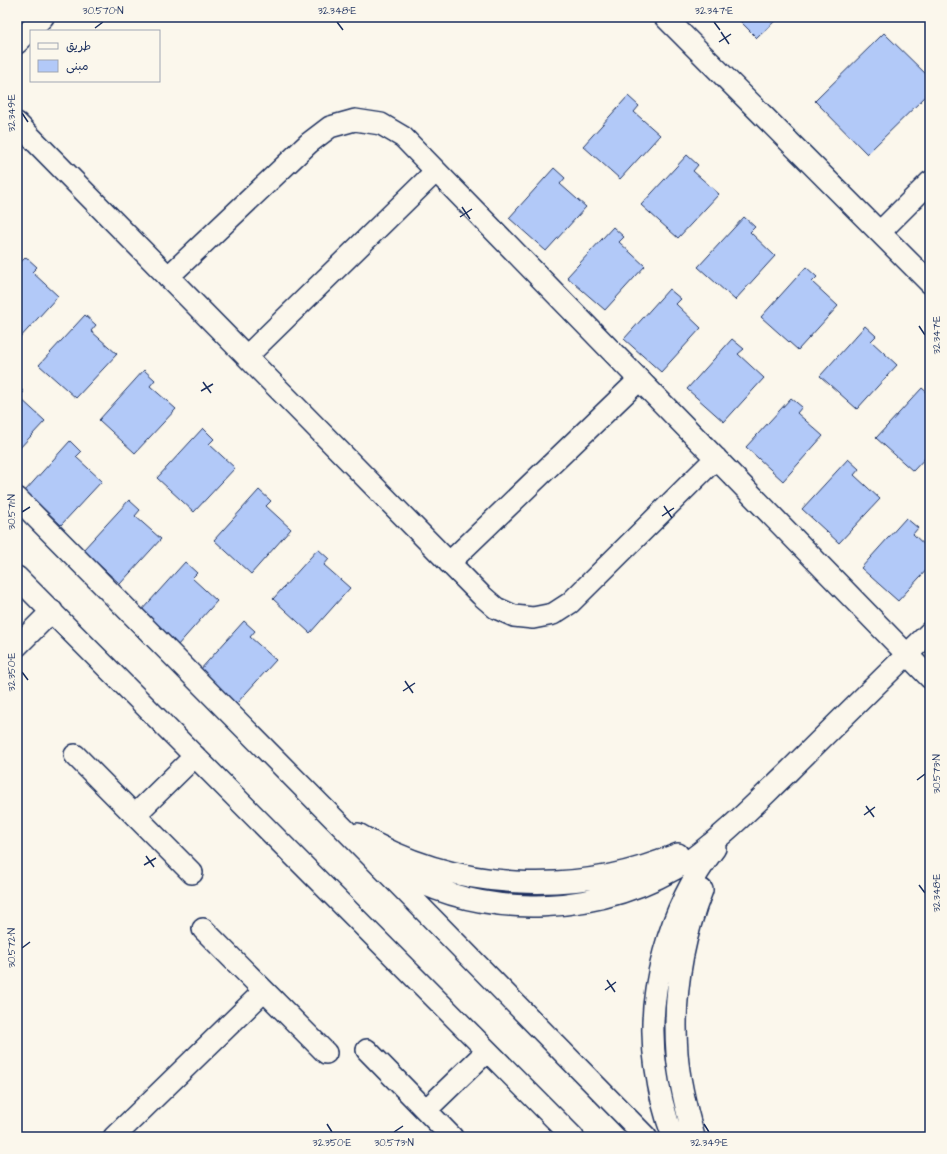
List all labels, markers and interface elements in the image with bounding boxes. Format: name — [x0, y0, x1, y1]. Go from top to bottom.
text: 30.570°N — [83, 4, 123, 18]
text: 32.348°E — [318, 4, 356, 18]
text: 32.347°E — [695, 4, 733, 18]
legend — [30, 30, 160, 82]
text: طريق — [66, 38, 91, 55]
text: مبنى — [66, 58, 89, 75]
text: 32.349°E — [5, 94, 19, 132]
text: 32.347°E — [930, 316, 944, 354]
text: 30.571°N — [5, 494, 19, 530]
text: 32.350°E — [5, 653, 19, 691]
text: 30.573°N — [930, 754, 944, 794]
text: 32.348°E — [930, 874, 944, 912]
text: 30.572°N — [5, 928, 19, 968]
text: 32.350°E — [313, 1136, 351, 1150]
text: 30.573°N — [374, 1136, 414, 1150]
text: 32.349°E — [690, 1136, 728, 1150]

